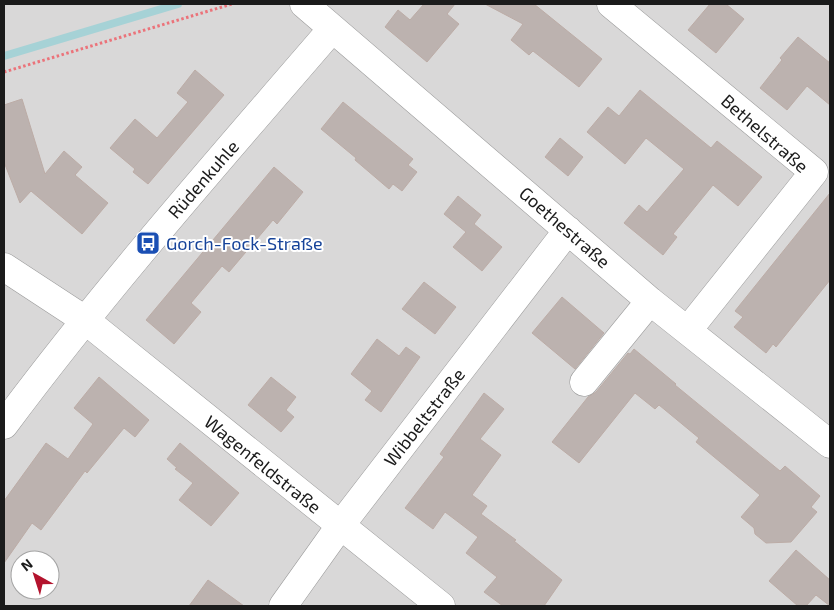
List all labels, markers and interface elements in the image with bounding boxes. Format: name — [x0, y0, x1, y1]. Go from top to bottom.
street label: Bethelstraße — [717, 89, 813, 177]
street label: Rüdenkuhle — [163, 135, 243, 223]
street label: Goethestraße — [515, 182, 615, 272]
bus stop icon: Gorch-Fock-Straße — [135, 230, 161, 256]
place label: Gorch-Fock-Straße — [166, 232, 323, 254]
street label: Wibbeltstraße — [379, 363, 469, 471]
street label: Wagenfeldstraße — [200, 410, 326, 518]
north arrow — [10, 550, 60, 600]
text: N — [17, 555, 36, 574]

